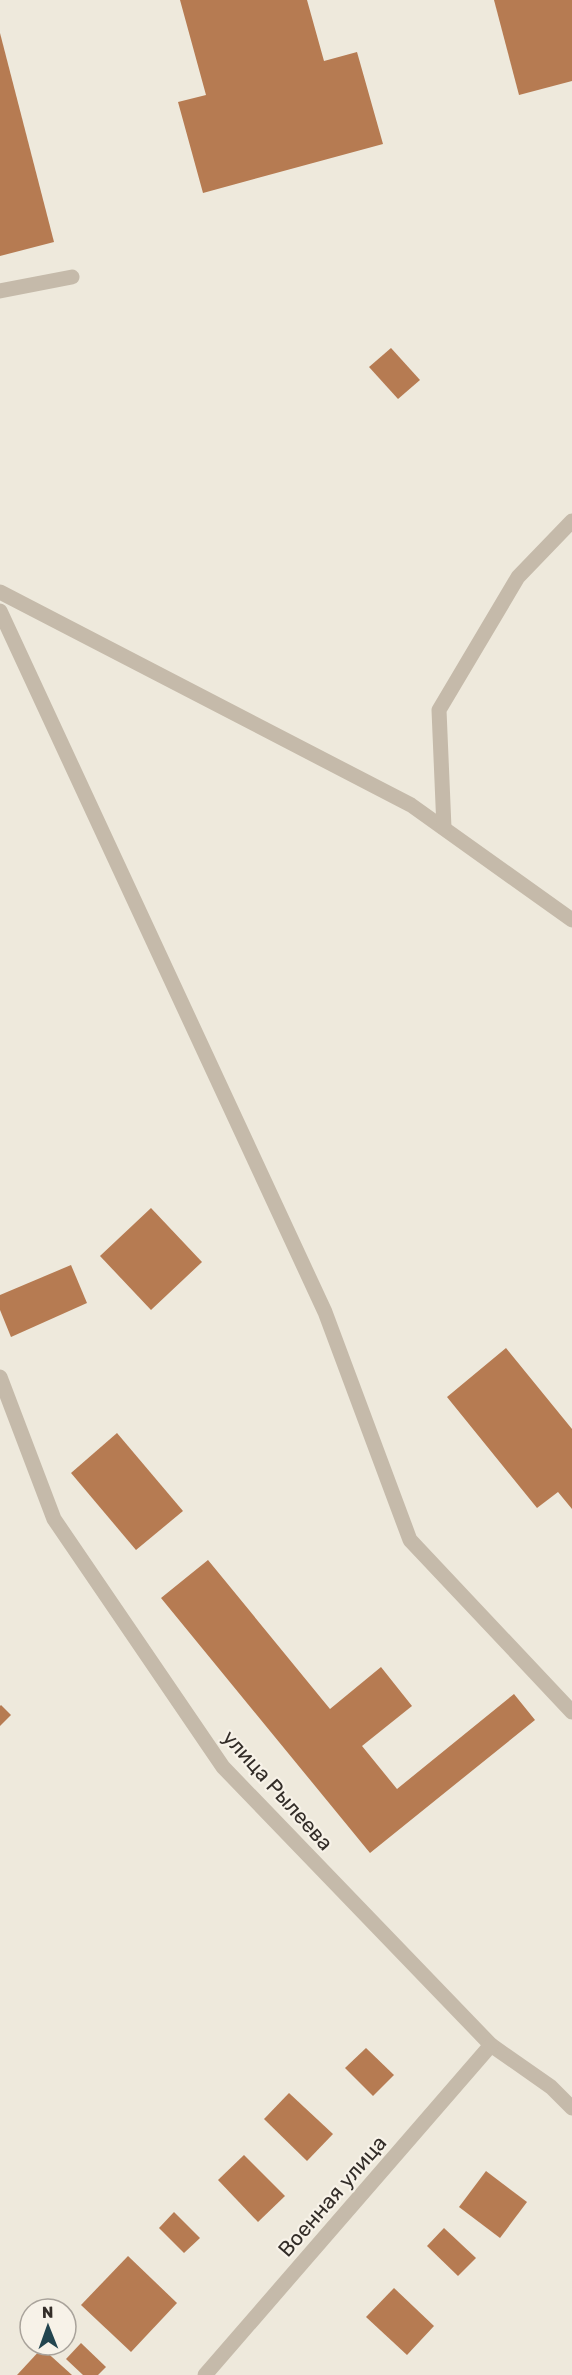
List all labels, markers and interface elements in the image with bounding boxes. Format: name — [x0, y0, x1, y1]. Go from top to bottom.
street label: улица Рылеева — [218, 1725, 338, 1855]
street label: Военная улица — [273, 2130, 391, 2262]
north arrow — [18, 2297, 78, 2357]
text: N — [42, 2303, 54, 2322]

